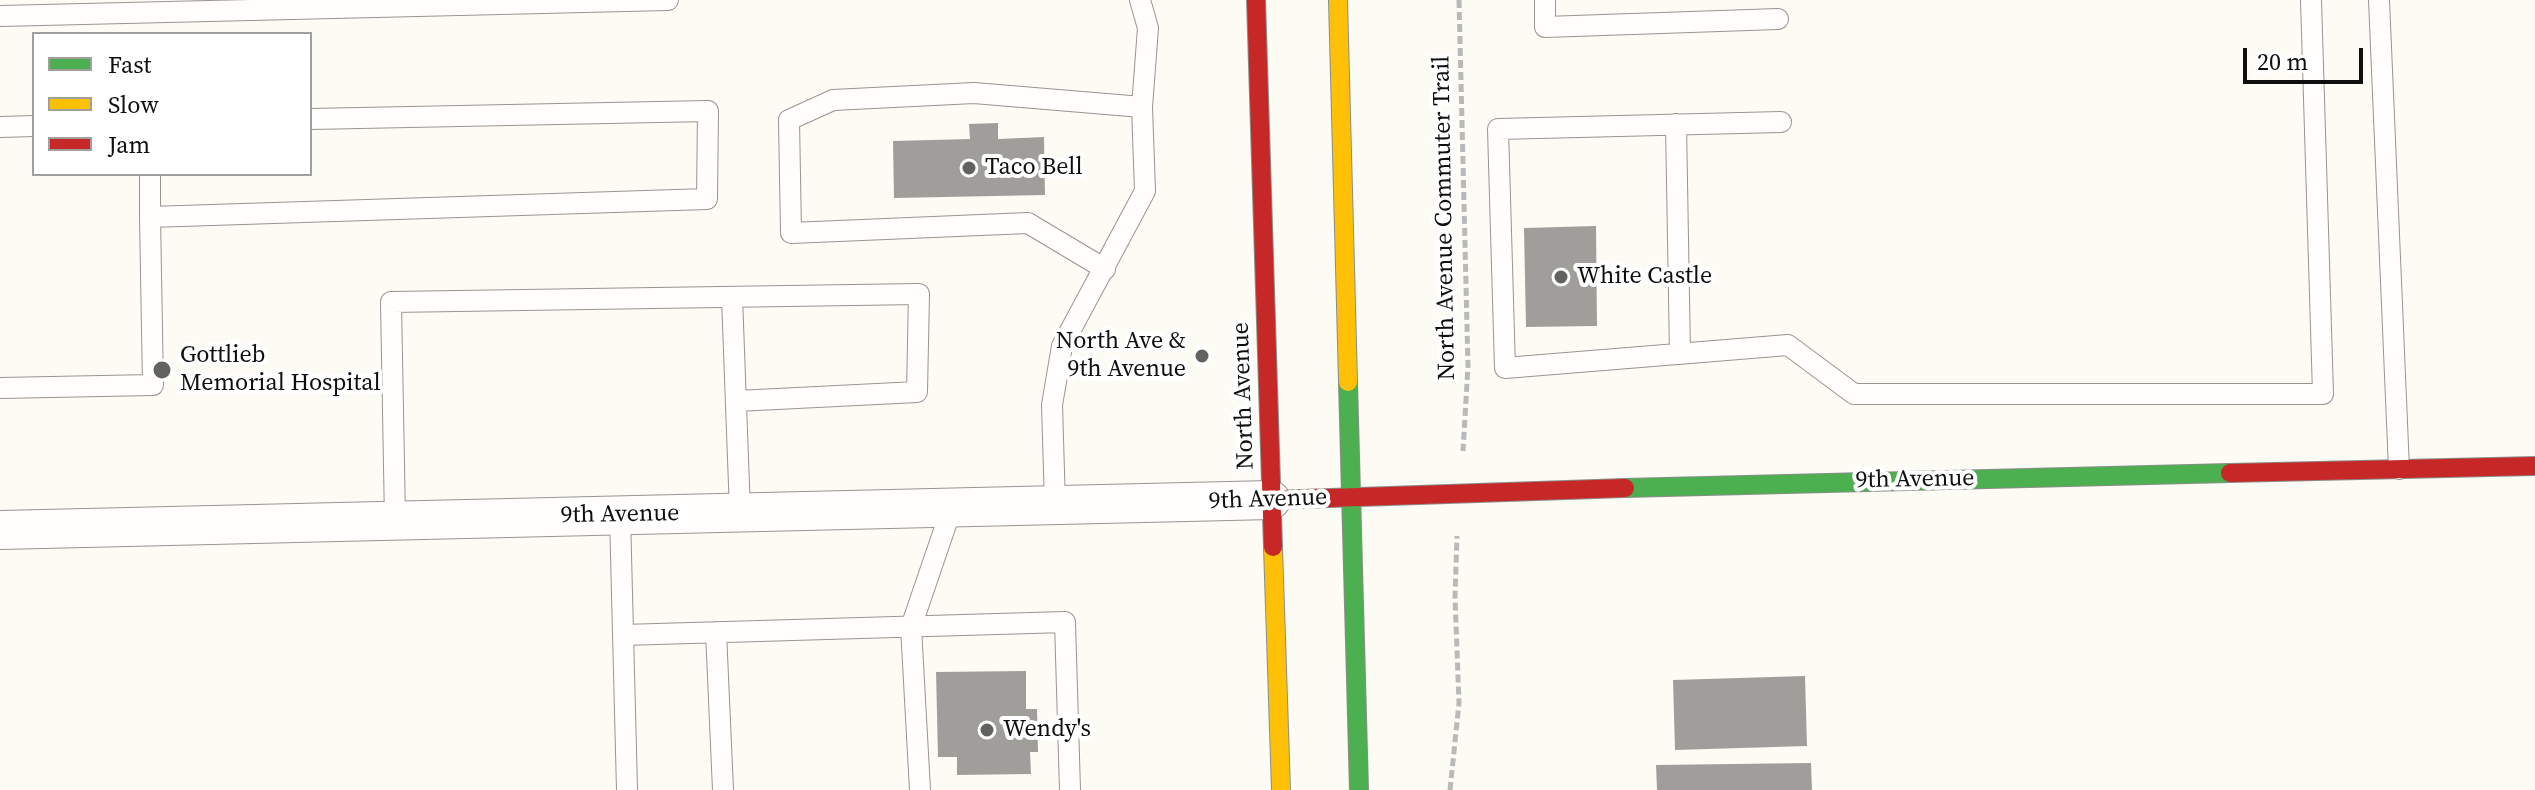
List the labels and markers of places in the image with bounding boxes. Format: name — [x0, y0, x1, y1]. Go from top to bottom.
place label: Taco Bell — [985, 154, 1083, 182]
marker: Taco Bell — [960, 159, 978, 177]
place label: White Castle — [1577, 263, 1712, 291]
marker: White Castle — [1552, 268, 1570, 286]
place label: North Ave & 9th Avenue — [1056, 328, 1186, 384]
place label: Gottlieb Memorial Hospital — [180, 342, 381, 398]
marker: North Ave & 9th Avenue — [1193, 347, 1211, 365]
marker: Gottlieb Memorial Hospital — [151, 359, 173, 381]
place label: Wendy's — [1003, 716, 1091, 744]
marker: Wendy's — [978, 721, 996, 739]

